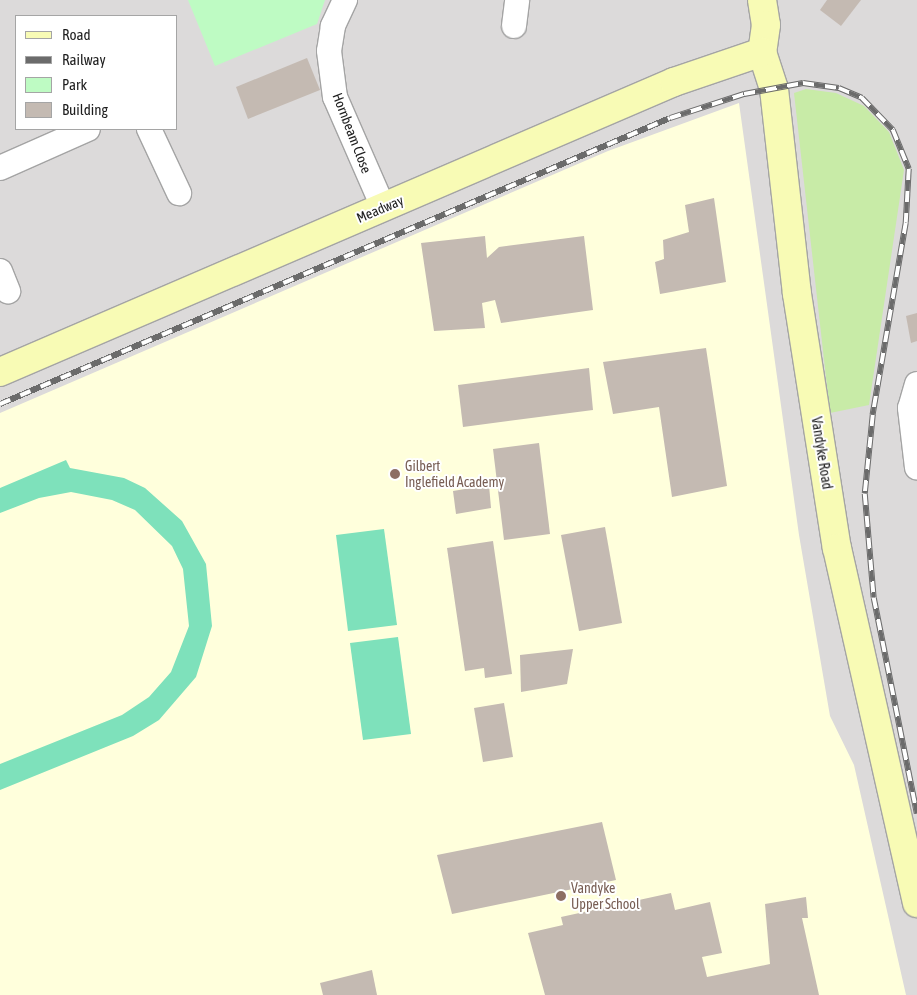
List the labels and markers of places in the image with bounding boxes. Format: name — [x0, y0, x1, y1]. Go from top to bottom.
place label: Gilbert Inglefield Academy — [405, 458, 504, 491]
marker: Gilbert Inglefield Academy — [389, 468, 401, 480]
place label: Vandyke Upper School — [571, 880, 640, 912]
marker: Vandyke Upper School — [555, 890, 567, 902]

